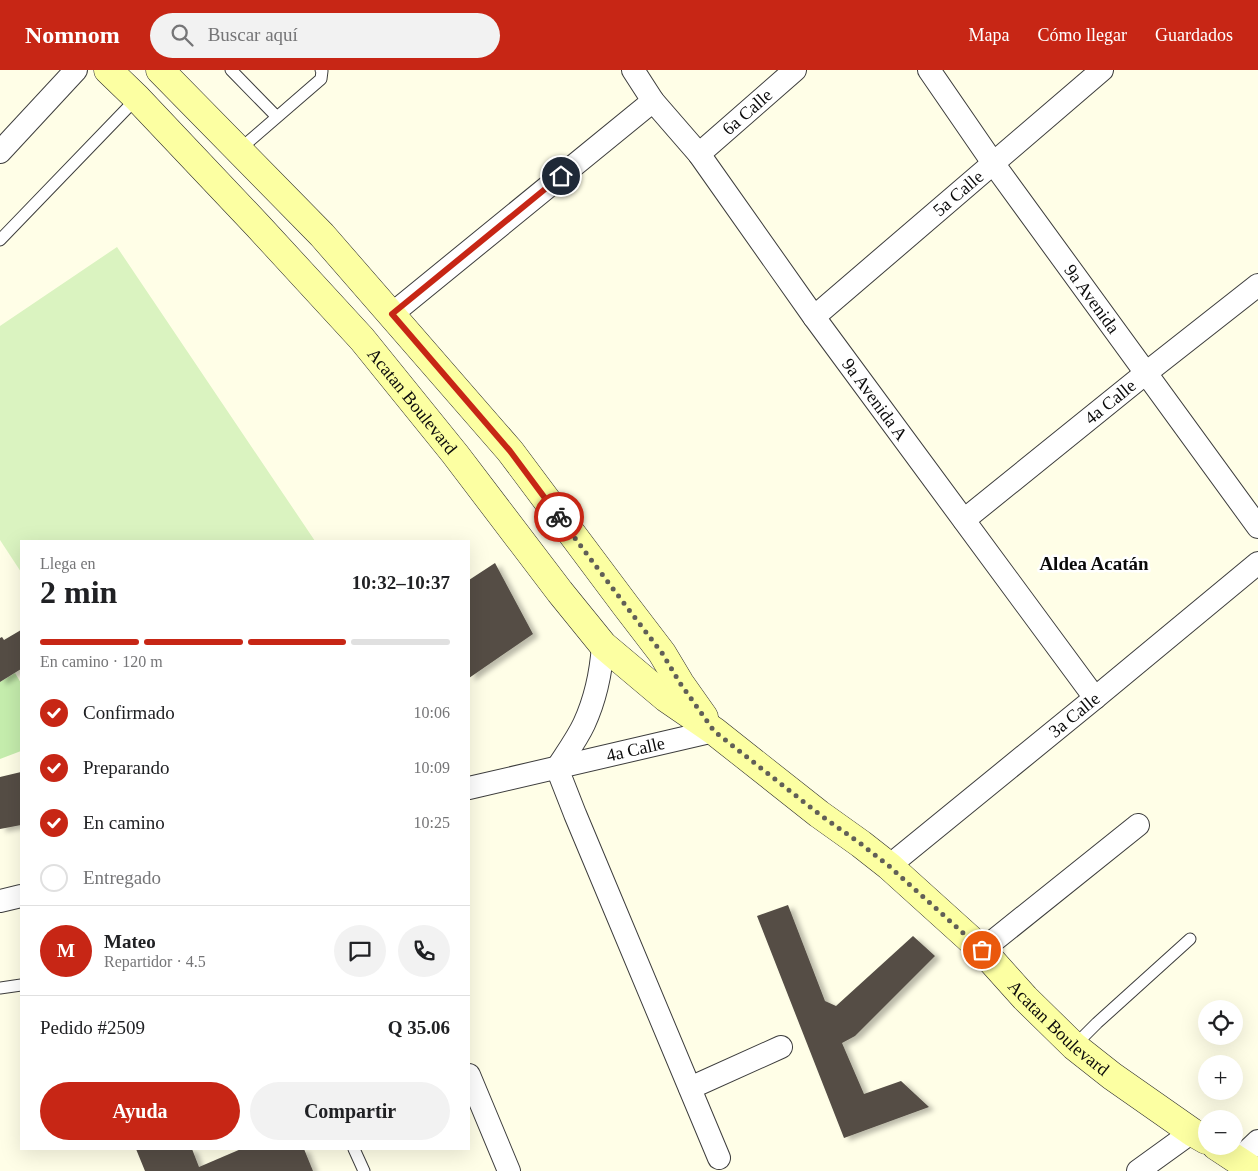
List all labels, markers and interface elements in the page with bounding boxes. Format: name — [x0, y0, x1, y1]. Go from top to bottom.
search box — [150, 13, 500, 58]
icon: search — [168, 21, 196, 49]
text: Nomnom — [25, 22, 120, 48]
text: Buscar aquí — [208, 24, 298, 45]
text: Mapa — [969, 25, 1010, 45]
text: Cómo llegar — [1038, 25, 1127, 45]
text: Guardados — [1155, 25, 1233, 45]
street label: 6a Calle — [718, 85, 776, 139]
pin — [540, 155, 582, 197]
icon: home — [547, 162, 575, 190]
street label: 5a Calle — [929, 166, 987, 220]
street label: 9a Avenida — [1060, 261, 1124, 337]
street label: Acatan Boulevard — [363, 344, 461, 458]
street label: 9a Avenida A — [838, 355, 912, 444]
street label: 4a Calle — [1081, 375, 1140, 428]
courier — [534, 492, 584, 542]
icon: bike — [545, 503, 573, 531]
district label: Aldea Acatán — [1039, 553, 1149, 574]
text: Llega en — [40, 555, 96, 572]
text: 10:32–10:37 — [352, 572, 450, 593]
text: 2 min — [40, 574, 117, 610]
text: En camino · 120 m — [40, 653, 163, 670]
street label: 3a Calle — [1045, 688, 1104, 742]
icon: check — [40, 699, 68, 727]
text: Confirmado — [83, 702, 175, 723]
text: 10:06 — [414, 704, 450, 721]
street label: 4a Calle — [604, 733, 667, 766]
icon: check — [40, 754, 68, 782]
text: Preparando — [83, 757, 170, 778]
text: 10:09 — [414, 759, 450, 776]
icon: check — [40, 809, 68, 837]
text: En camino — [83, 812, 165, 833]
text: 10:25 — [414, 814, 450, 831]
text: Entregado — [83, 867, 161, 888]
button: chat — [334, 925, 386, 977]
button: phone — [398, 925, 450, 977]
pin — [961, 929, 1003, 971]
text: Mateo — [104, 931, 156, 952]
icon: bag — [968, 936, 996, 964]
text: M — [57, 940, 75, 961]
text: Repartidor · 4.5 — [104, 953, 206, 970]
street label: Acatan Boulevard — [1004, 976, 1113, 1080]
map controls — [1198, 1000, 1243, 1155]
button: locate — [1198, 1000, 1243, 1045]
text: Pedido #2509 — [40, 1017, 145, 1038]
text: Q 35.06 — [388, 1017, 450, 1038]
button: + — [1198, 1055, 1243, 1100]
button: Ayuda — [40, 1082, 240, 1140]
button: Compartir — [250, 1082, 450, 1140]
button: − — [1198, 1110, 1243, 1155]

